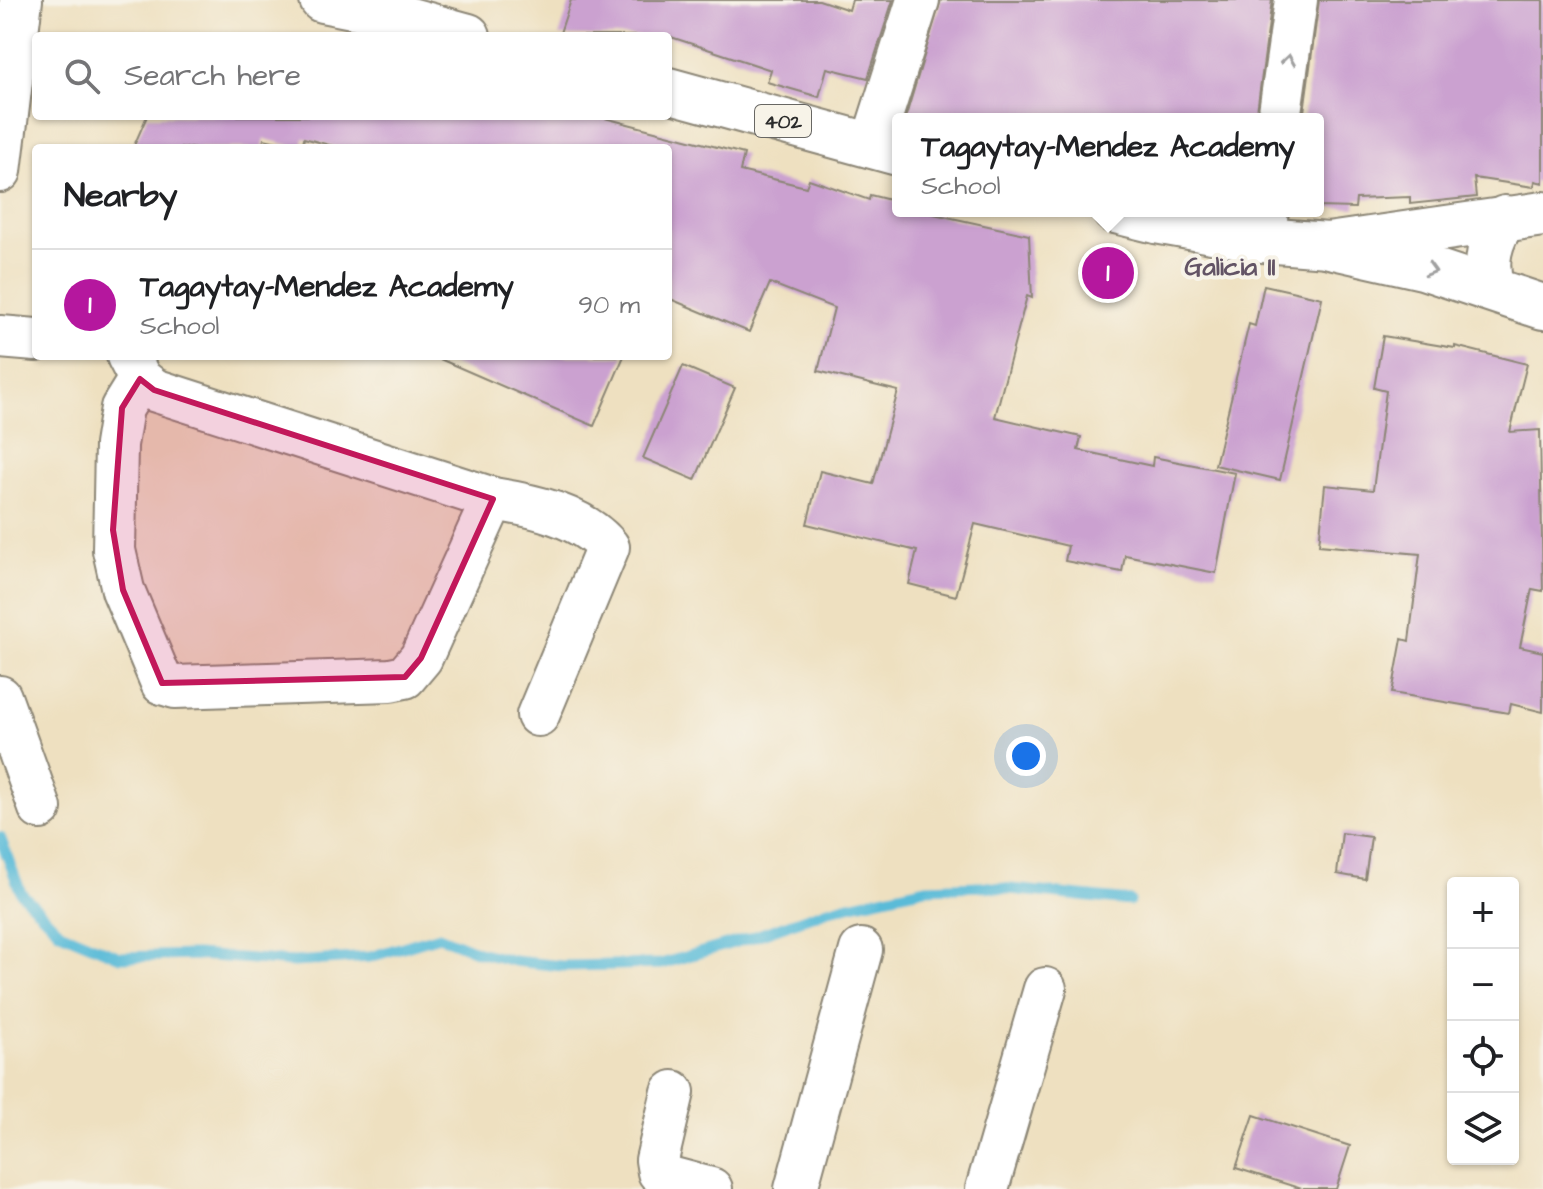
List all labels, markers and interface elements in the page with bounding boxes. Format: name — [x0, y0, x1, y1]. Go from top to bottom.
search box — [32, 32, 672, 120]
one-way arrow — [1279, 53, 1296, 66]
icon: search — [60, 54, 104, 98]
text: Search here — [124, 55, 301, 97]
road number: 402 — [755, 105, 811, 137]
popup — [892, 113, 1324, 217]
text: Tagaytay-Mendez Academy — [921, 126, 1295, 168]
text: School — [921, 168, 1001, 204]
text: Nearby — [64, 172, 178, 220]
pin: 1 — [1082, 243, 1134, 303]
district label: Galicia II — [1184, 249, 1276, 285]
one-way arrow — [1424, 260, 1438, 277]
text: Tagaytay-Mendez Academy — [140, 266, 514, 308]
text: 1 — [88, 287, 92, 323]
text: 90 m — [578, 287, 640, 323]
text: School — [140, 308, 219, 344]
your location — [1006, 736, 1046, 776]
map controls — [1447, 877, 1519, 1165]
button: + — [1447, 877, 1519, 949]
button: − — [1447, 949, 1519, 1021]
button: locate — [1447, 1021, 1519, 1093]
button: layers — [1447, 1093, 1519, 1165]

